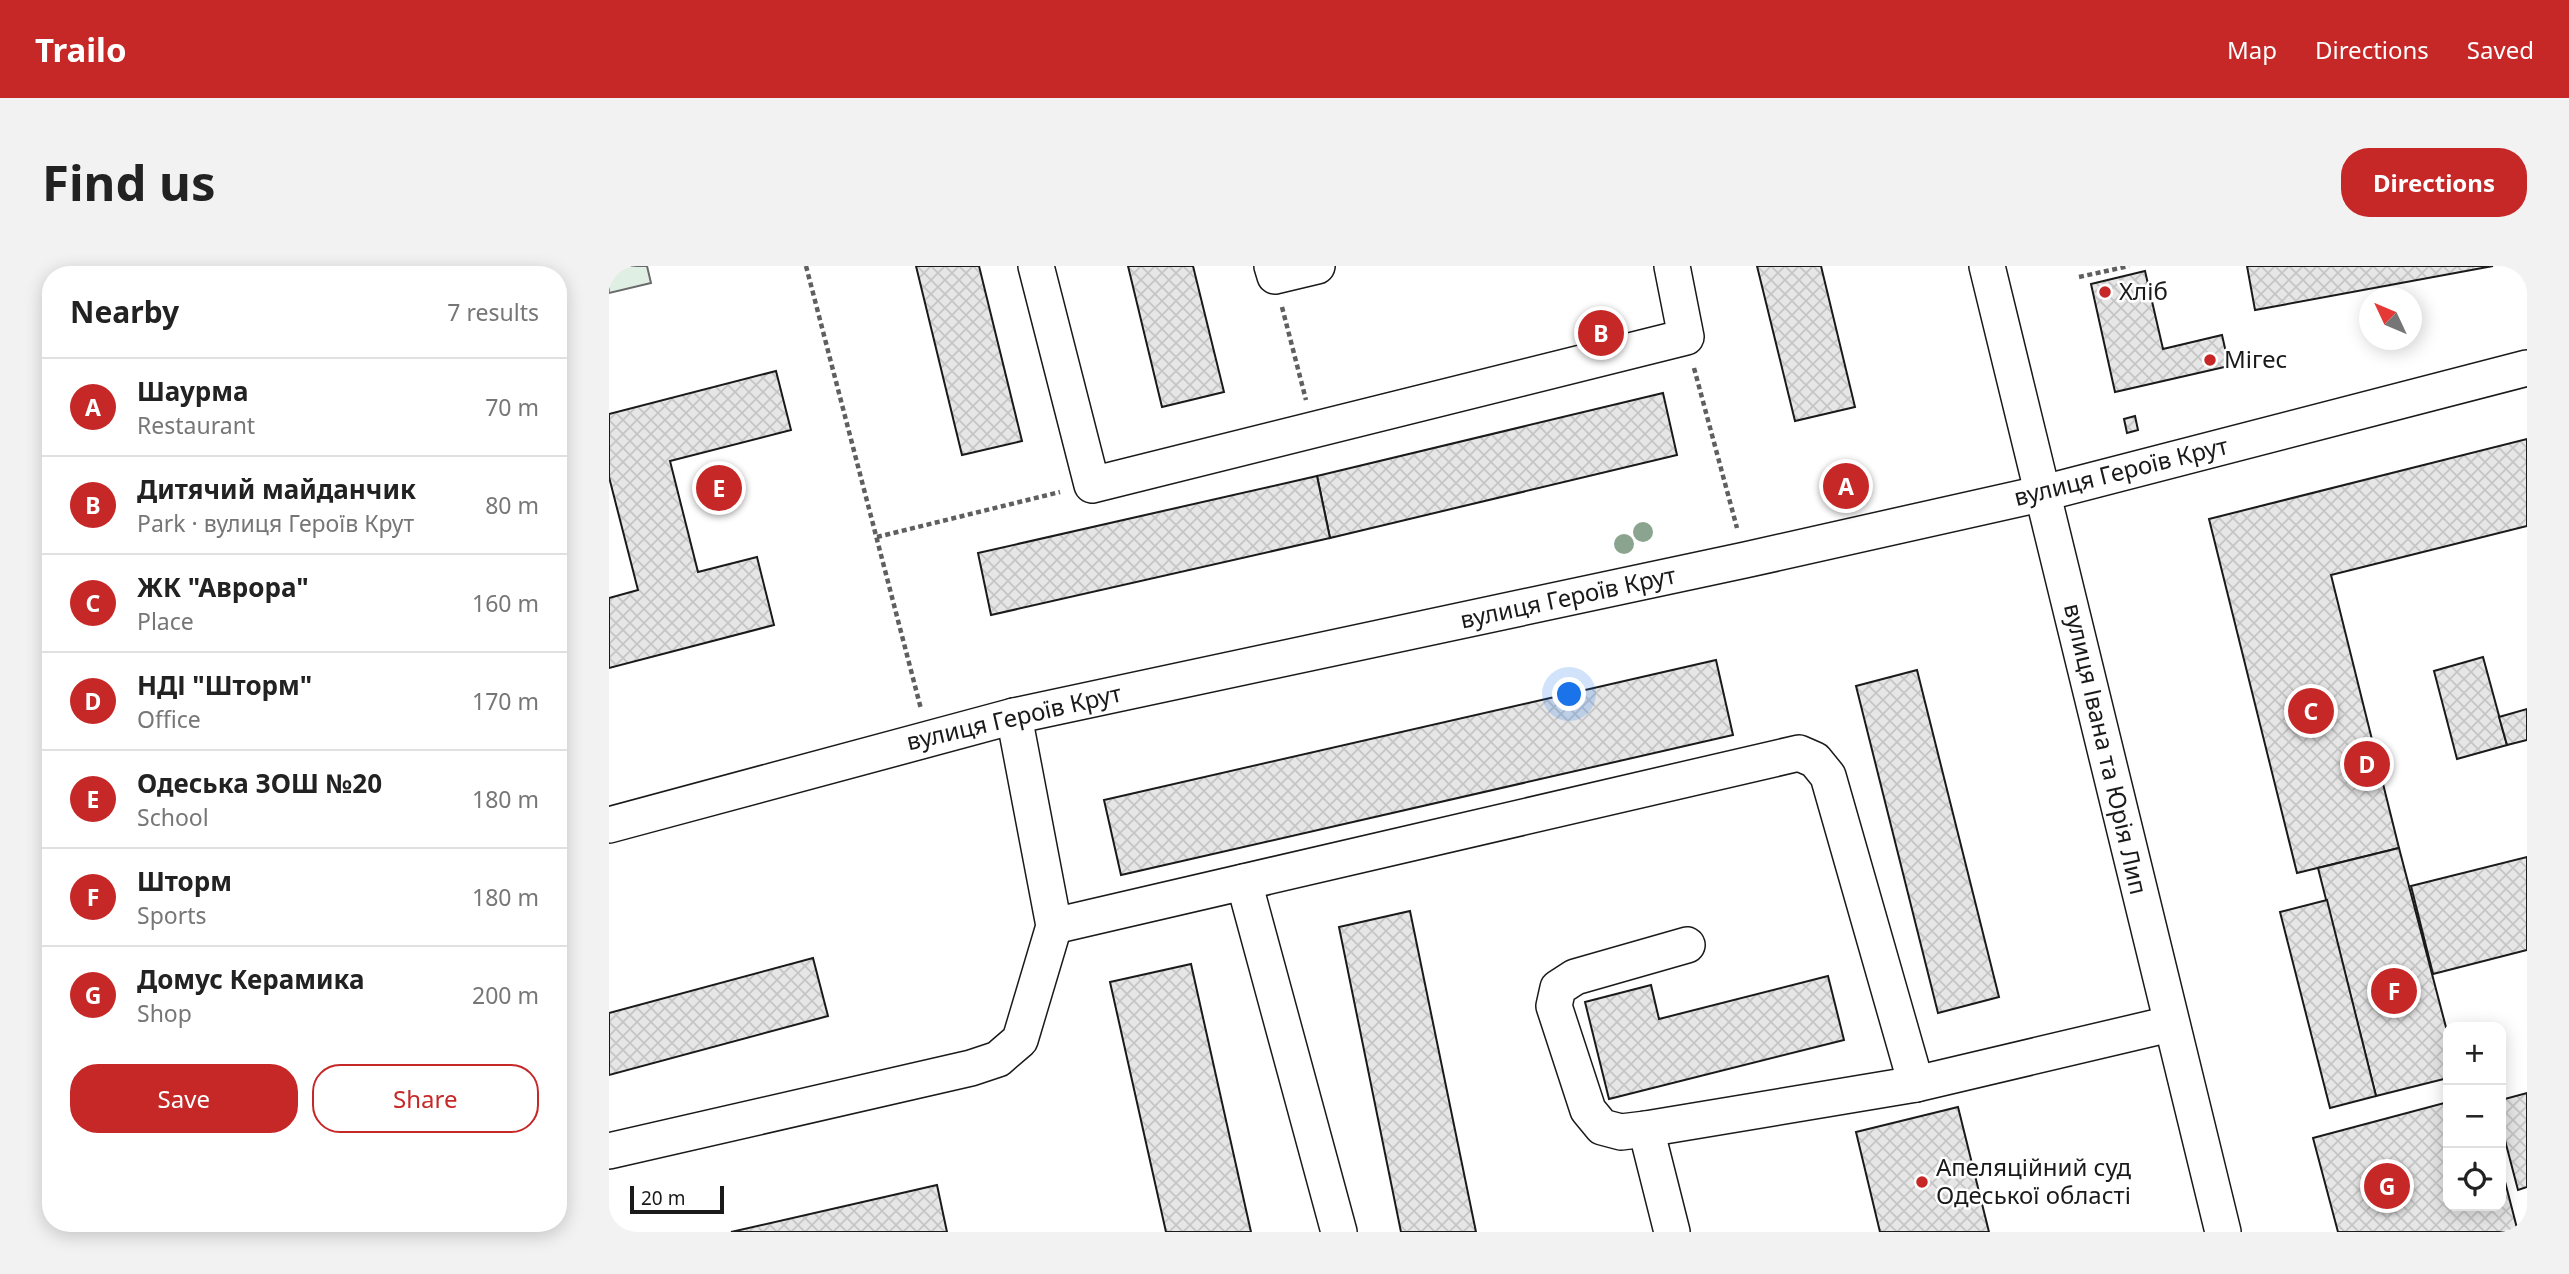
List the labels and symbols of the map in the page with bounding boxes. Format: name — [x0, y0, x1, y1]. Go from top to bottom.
place label: Хліб — [2119, 274, 2168, 307]
marker: Хліб — [2097, 284, 2113, 300]
north arrow — [2359, 287, 2422, 350]
pin: B — [1578, 307, 1624, 359]
place label: Мігес — [2224, 342, 2287, 375]
marker: Мігес — [2202, 352, 2218, 368]
street label: вулиця Героїв Крут — [2010, 428, 2231, 513]
pin: A — [1823, 460, 1869, 512]
pin: E — [696, 462, 742, 514]
street label: вулиця Героїв Крут — [1457, 558, 1679, 636]
street label: вулиця Івана та Юрія Лип — [2057, 600, 2156, 898]
street label: вулиця Героїв Крут — [903, 676, 1124, 757]
your location — [1552, 677, 1586, 711]
pin: C — [2288, 685, 2334, 737]
pin: D — [2344, 738, 2390, 790]
pin: F — [2371, 965, 2417, 1017]
place label: Апеляційний суд Одеської області — [1936, 1150, 2131, 1211]
pin: G — [2364, 1160, 2410, 1212]
marker: Апеляційний суд Одеської області — [1914, 1174, 1930, 1190]
scale bar — [630, 1183, 725, 1215]

